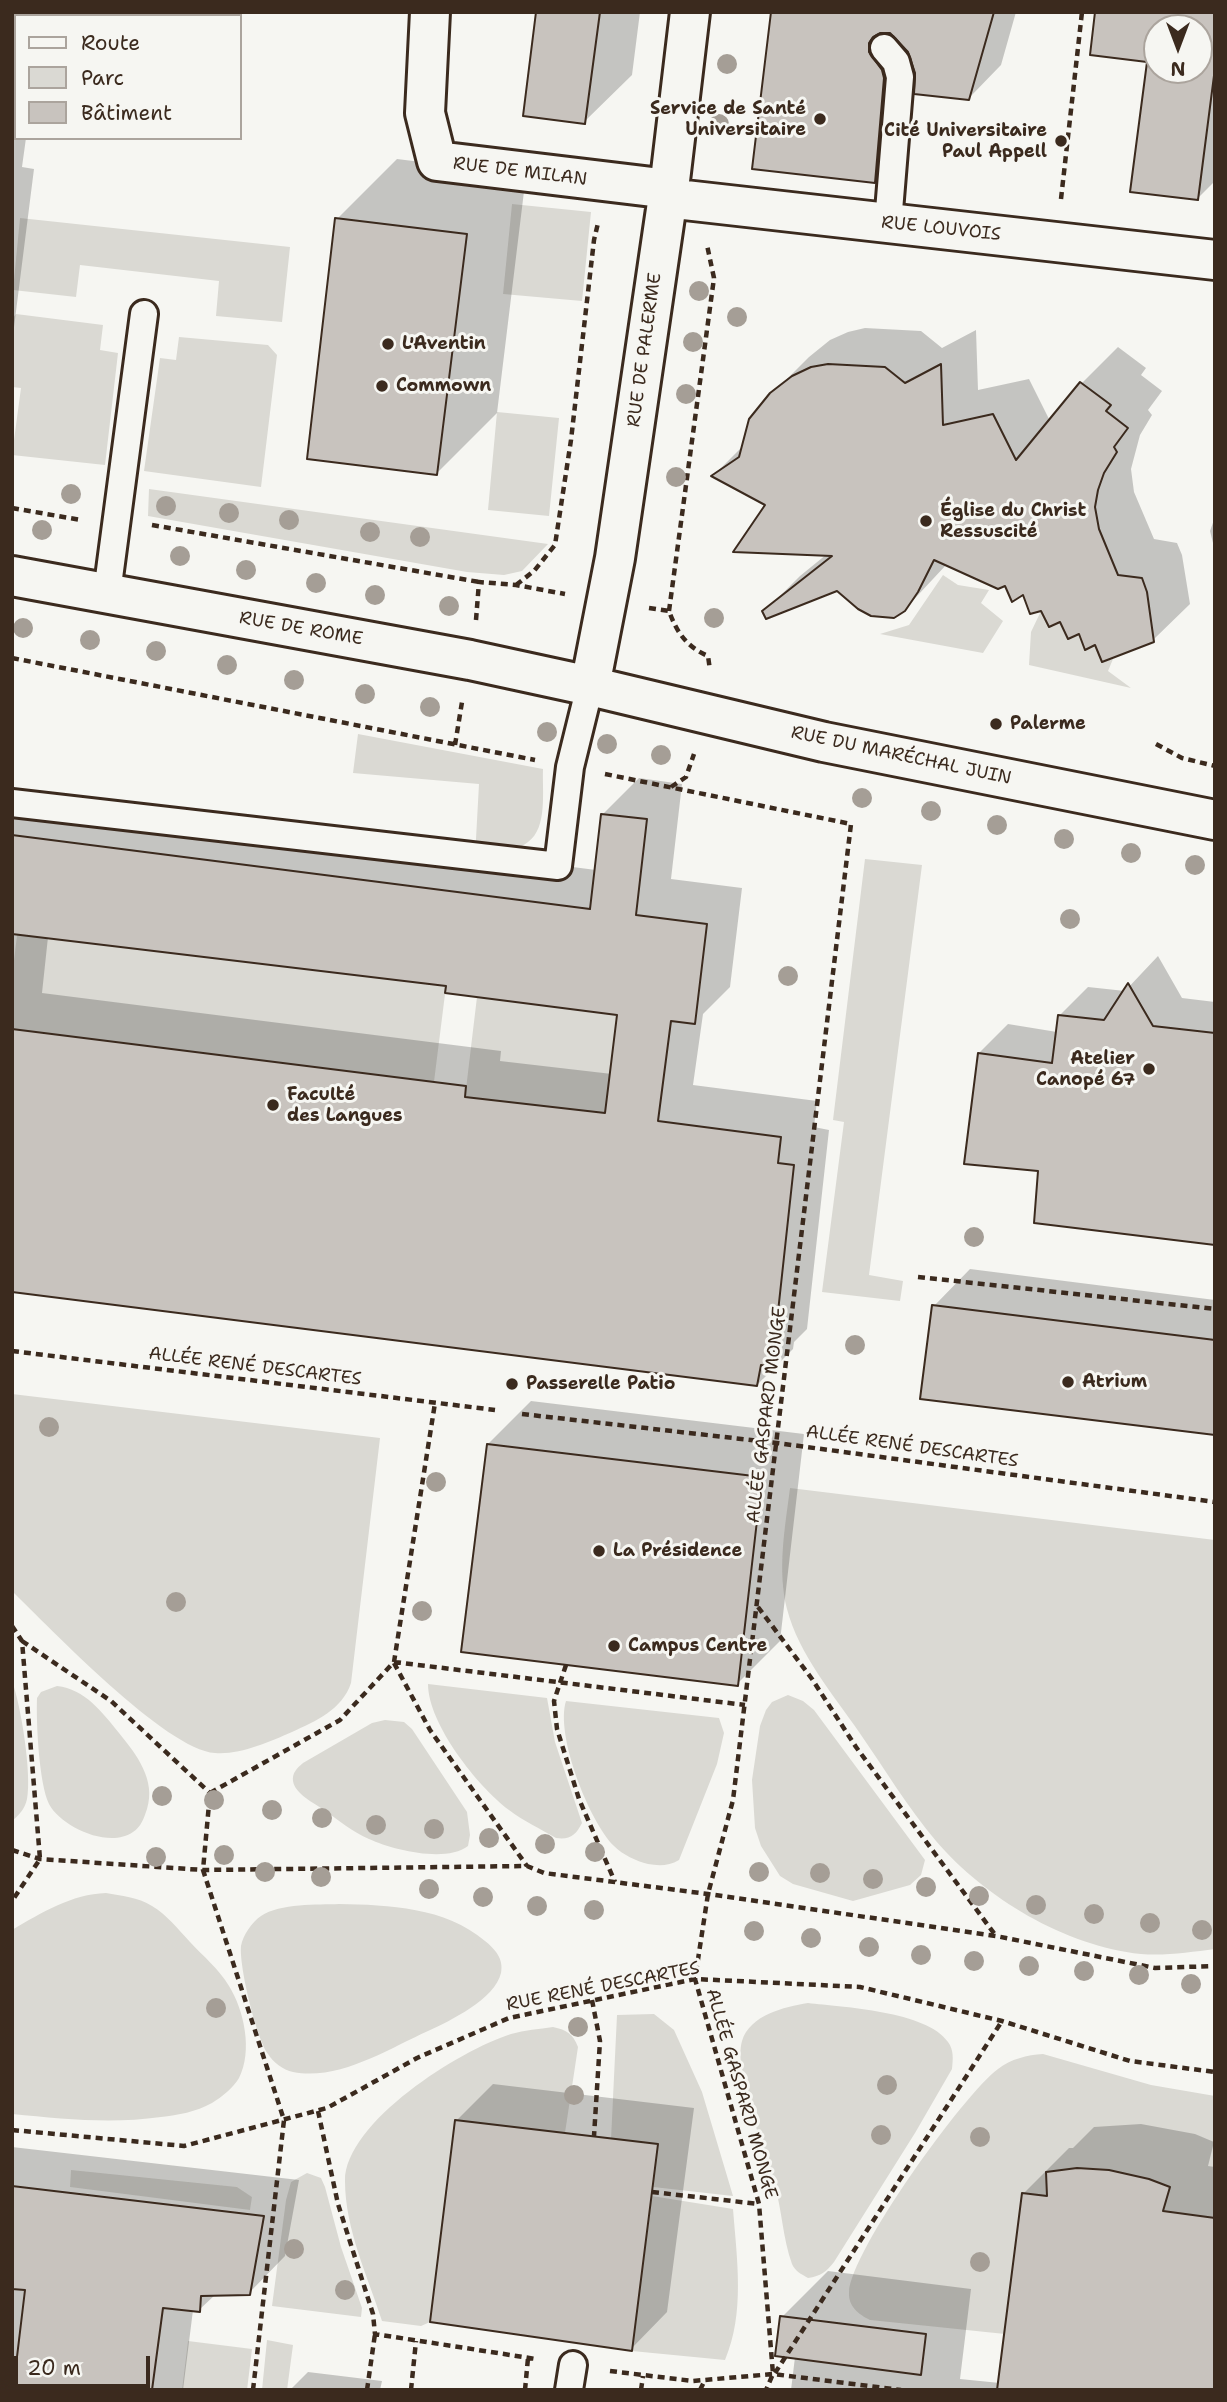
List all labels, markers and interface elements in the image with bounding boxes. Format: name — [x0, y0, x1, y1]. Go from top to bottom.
legend — [14, 14, 242, 140]
north arrow — [1143, 14, 1213, 84]
text: Route — [81, 29, 140, 57]
text: N — [1170, 56, 1186, 81]
text: Parc — [81, 64, 124, 92]
place label: Service de Santé Universitaire — [650, 98, 806, 140]
text: Bâtiment — [81, 99, 172, 127]
marker: Service de Santé Universitaire — [812, 111, 828, 127]
place label: Cité Universitaire Paul Appell — [884, 120, 1047, 162]
marker: Cité Universitaire Paul Appell — [1053, 133, 1069, 149]
street label: RUE DE MILAN — [452, 153, 588, 191]
street label: RUE LOUVOIS — [880, 212, 1002, 246]
street label: RUE DE PALERME — [623, 271, 667, 429]
place label: L'Aventin — [402, 333, 486, 355]
marker: L'Aventin — [380, 336, 396, 352]
place label: Commown — [396, 375, 491, 397]
marker: Commown — [374, 378, 390, 394]
place label: Église du Christ Ressuscité — [940, 500, 1086, 542]
marker: Église du Christ Ressuscité — [918, 513, 934, 529]
street label: RUE DE ROME — [238, 608, 364, 650]
place label: Palerme — [1010, 713, 1086, 735]
marker: Palerme — [988, 716, 1004, 732]
street label: RUE DU MARÉCHAL JUIN — [789, 722, 1013, 790]
place label: Atelier Canopé 67 — [1036, 1048, 1135, 1090]
marker: Atelier Canopé 67 — [1141, 1061, 1157, 1077]
place label: Faculté des Langues — [287, 1084, 403, 1126]
marker: Faculté des Langues — [265, 1097, 281, 1113]
street label: ALLÉE GASPARD MONGE — [743, 1305, 791, 1525]
street label: ALLÉE RENÉ DESCARTES — [147, 1343, 363, 1391]
place label: Atrium — [1082, 1371, 1147, 1393]
place label: Passerelle Patio — [526, 1373, 675, 1395]
marker: Atrium — [1060, 1374, 1076, 1390]
marker: Passerelle Patio — [504, 1376, 520, 1392]
street label: ALLÉE RENÉ DESCARTES — [804, 1421, 1020, 1473]
place label: La Présidence — [613, 1540, 742, 1562]
marker: La Présidence — [591, 1543, 607, 1559]
place label: Campus Centre — [628, 1635, 767, 1657]
marker: Campus Centre — [606, 1638, 622, 1654]
street label: RUE RENÉ DESCARTES — [505, 1958, 701, 2016]
street label: ALLÉE GASPARD MONGE — [701, 1986, 781, 2202]
scale bar — [18, 2342, 154, 2386]
text: 20 m — [27, 2354, 81, 2382]

